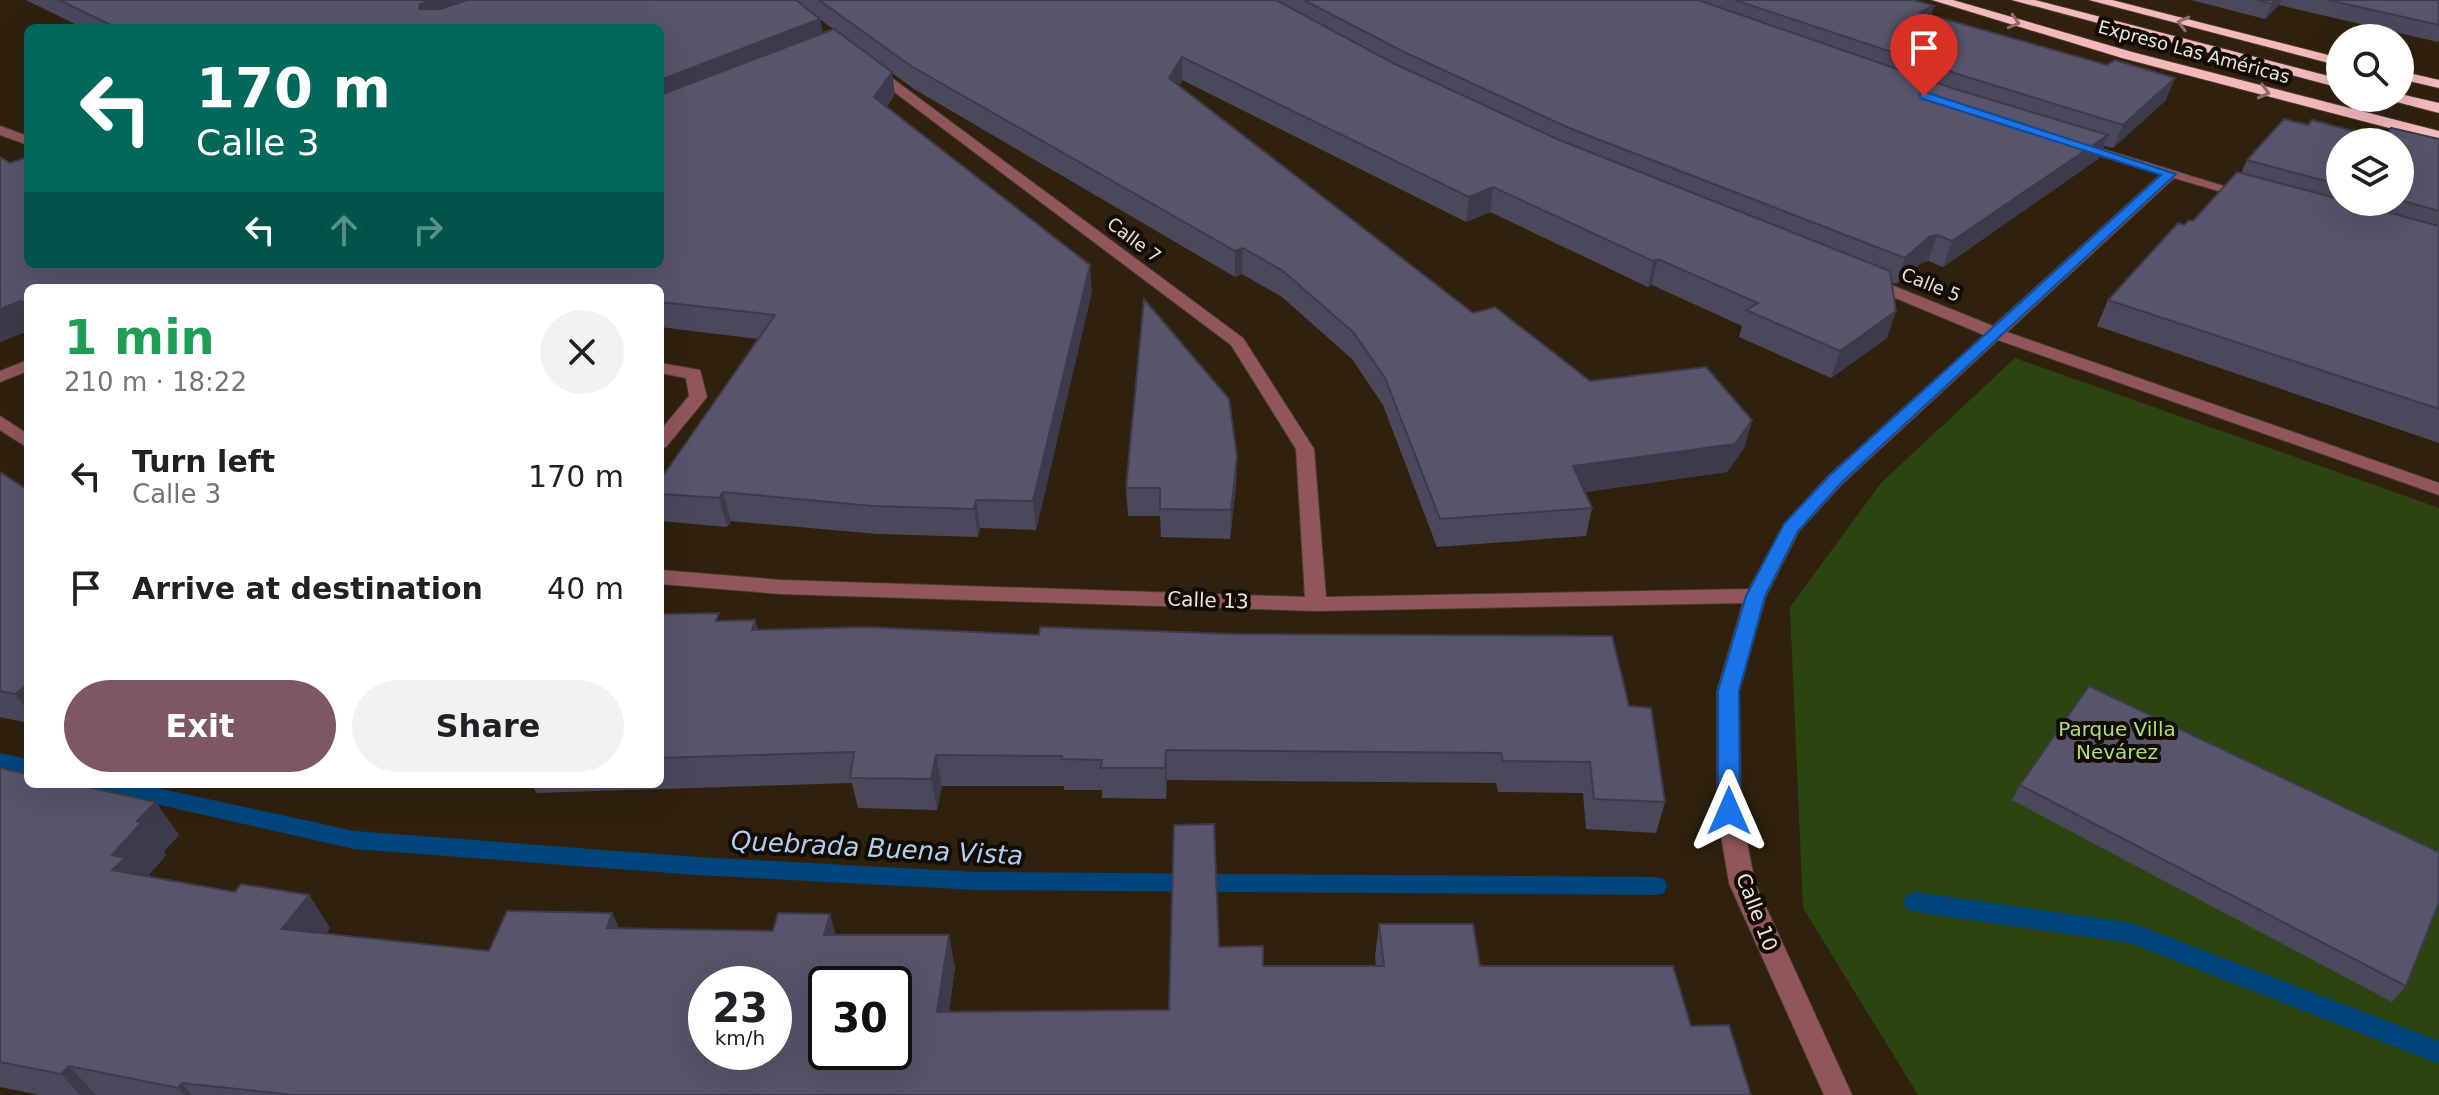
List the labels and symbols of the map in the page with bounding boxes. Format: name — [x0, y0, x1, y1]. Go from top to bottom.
one-way arrow — [2006, 13, 2020, 29]
pin — [1890, 14.0, 1958, 96]
street label: Expreso Las Américas — [2096, 16, 2292, 87]
one-way arrow — [2176, 16, 2190, 33]
one-way arrow — [2257, 83, 2271, 99]
street label: Calle 7 — [1103, 213, 1165, 267]
street label: Calle 5 — [1899, 263, 1964, 306]
street label: Calle 13 — [1167, 587, 1249, 613]
park label: Parque Villa Nevárez — [2058, 717, 2176, 764]
position arrow — [1687, 769, 1771, 853]
water label: Quebrada Buena Vista — [730, 825, 1024, 871]
street label: Calle 10 — [1731, 870, 1783, 954]
speed limit sign: 30 — [808, 966, 912, 1070]

